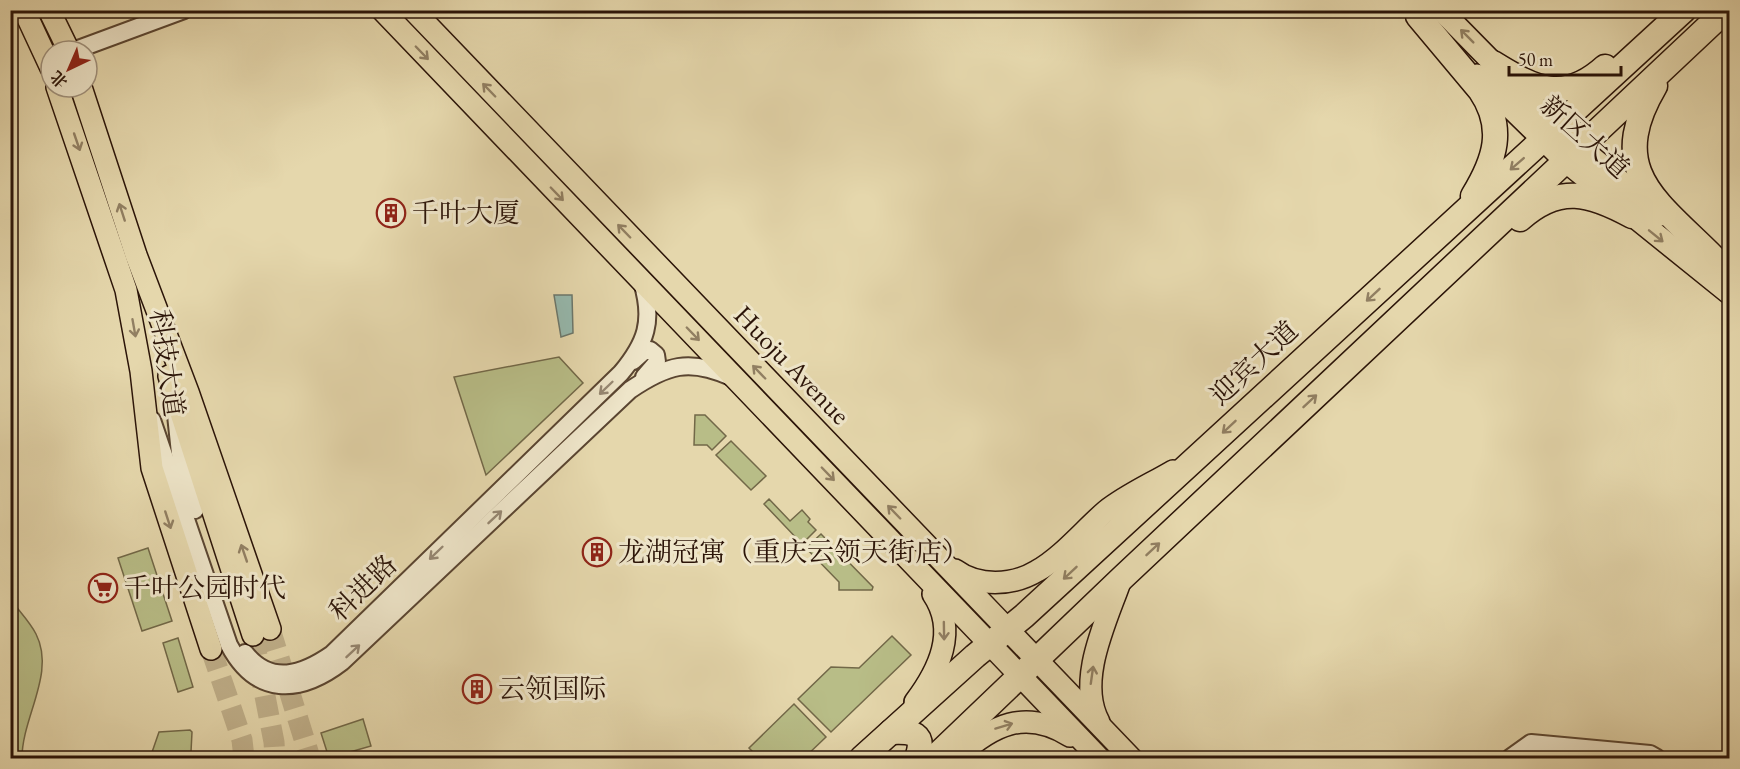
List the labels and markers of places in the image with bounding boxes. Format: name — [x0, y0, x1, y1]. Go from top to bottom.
place label: 千叶大厦 — [412, 195, 520, 230]
building icon: 千叶大厦 — [375, 197, 407, 229]
place label: 龙湖冠寓（重庆云领天街店） — [618, 534, 969, 569]
building icon: 龙湖冠寓（重庆云领天街店） — [581, 536, 613, 568]
place label: 千叶公园时代 — [124, 570, 286, 605]
supermarket icon: 千叶公园时代 — [87, 572, 119, 604]
place label: 云领国际 — [498, 671, 606, 706]
building icon: 云领国际 — [461, 673, 493, 705]

